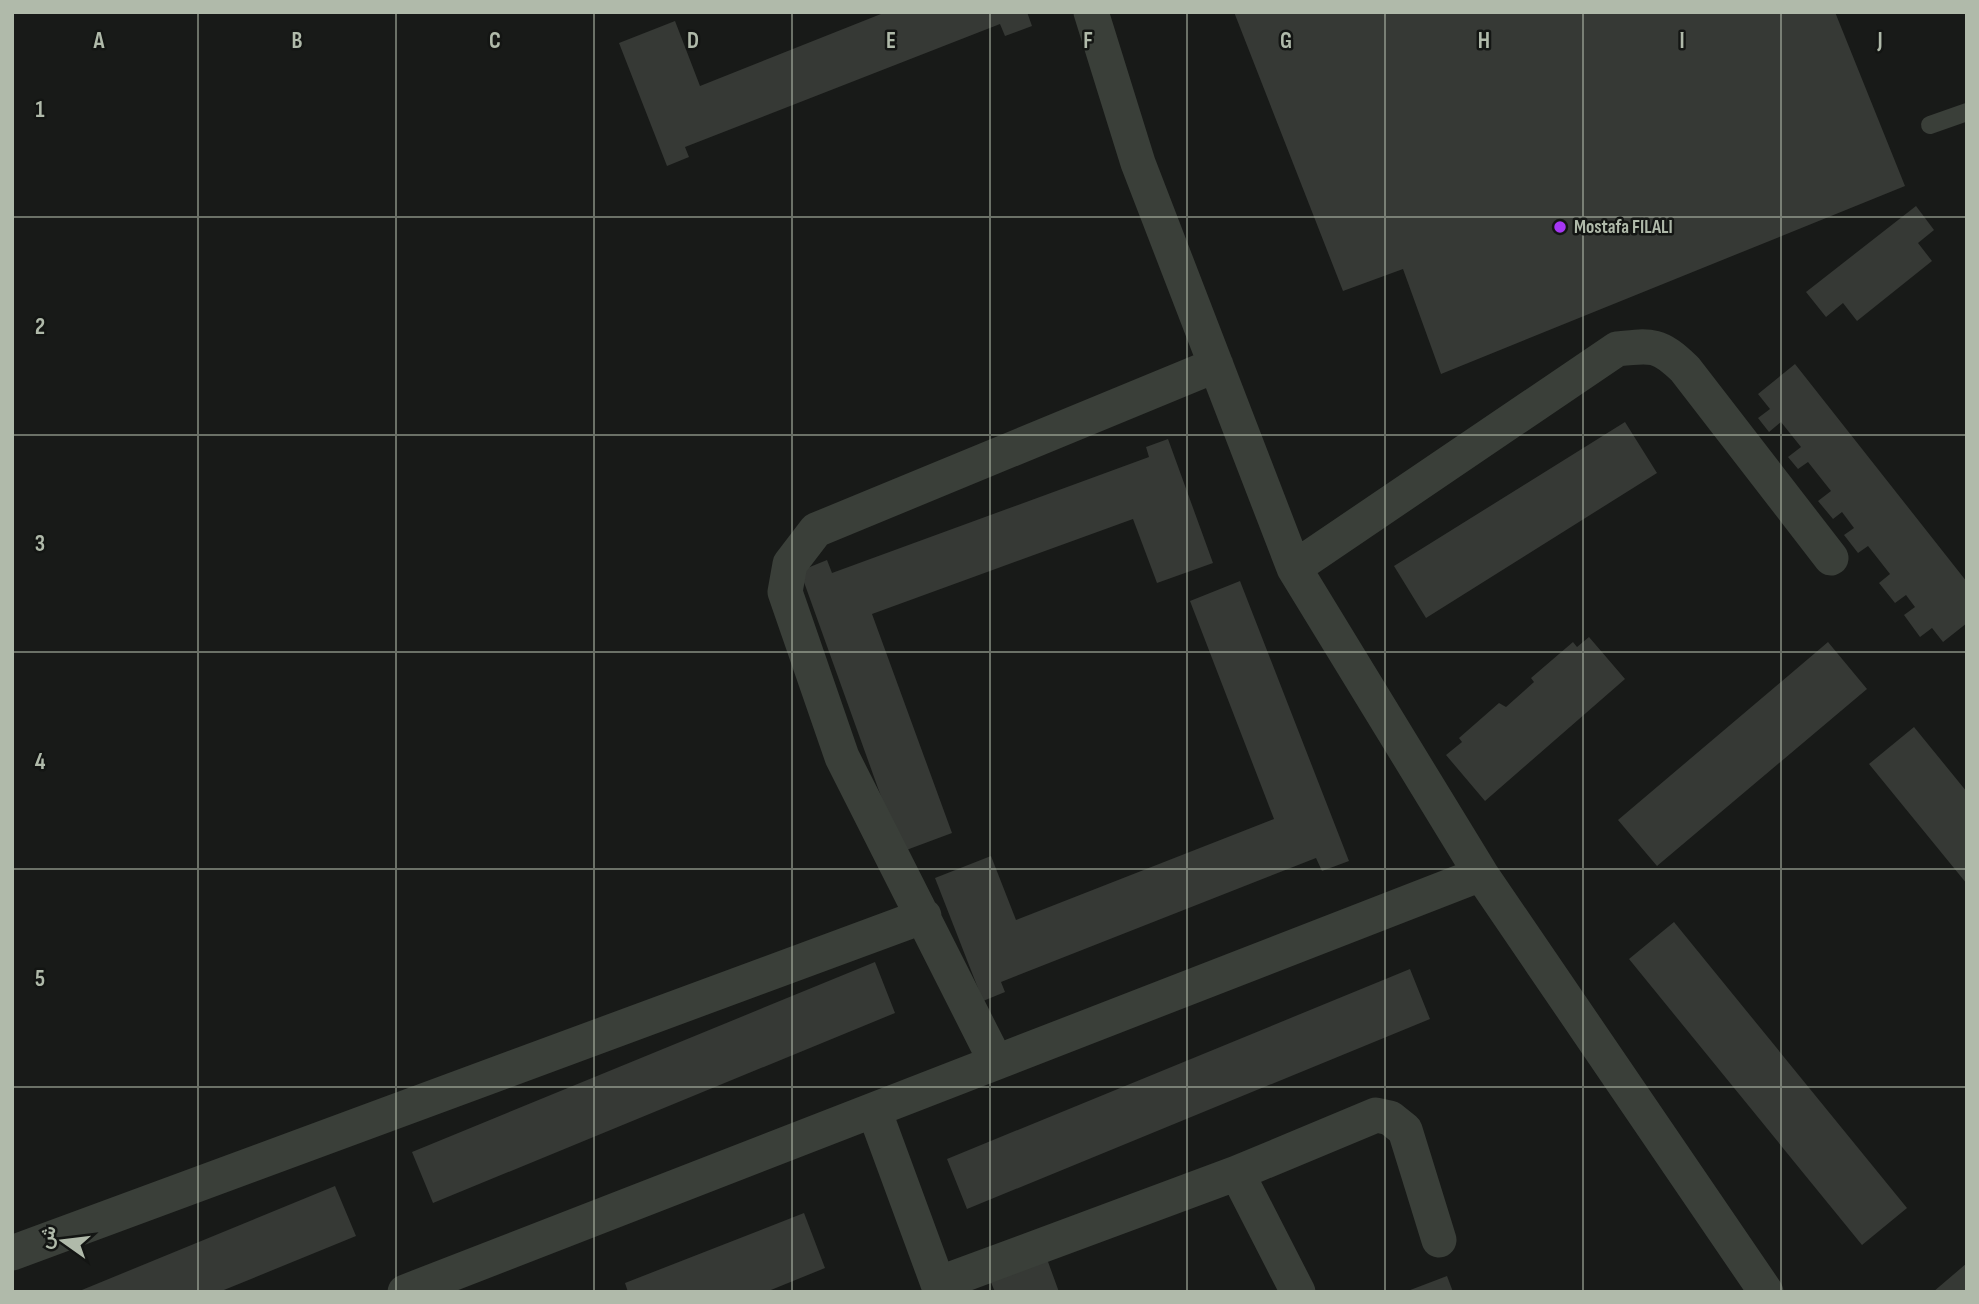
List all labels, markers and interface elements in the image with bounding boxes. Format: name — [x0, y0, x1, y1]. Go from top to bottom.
text: A — [93, 27, 106, 55]
text: B — [292, 27, 303, 55]
text: C — [489, 27, 501, 55]
text: D — [687, 27, 699, 55]
text: E — [886, 27, 896, 55]
text: F — [1083, 27, 1093, 55]
text: G — [1280, 27, 1292, 55]
text: H — [1478, 27, 1490, 55]
text: I — [1679, 27, 1685, 55]
text: J — [1876, 27, 1883, 55]
text: 1 — [35, 96, 45, 124]
place label: Mostafa FILALI — [1574, 216, 1673, 239]
marker: Mostafa FILALI — [1552, 219, 1568, 235]
text: 2 — [35, 313, 45, 341]
text: 3 — [35, 530, 45, 558]
text: 4 — [35, 748, 46, 776]
text: 5 — [35, 965, 45, 993]
north arrow — [28, 1206, 98, 1276]
text: ش — [34, 1223, 62, 1251]

